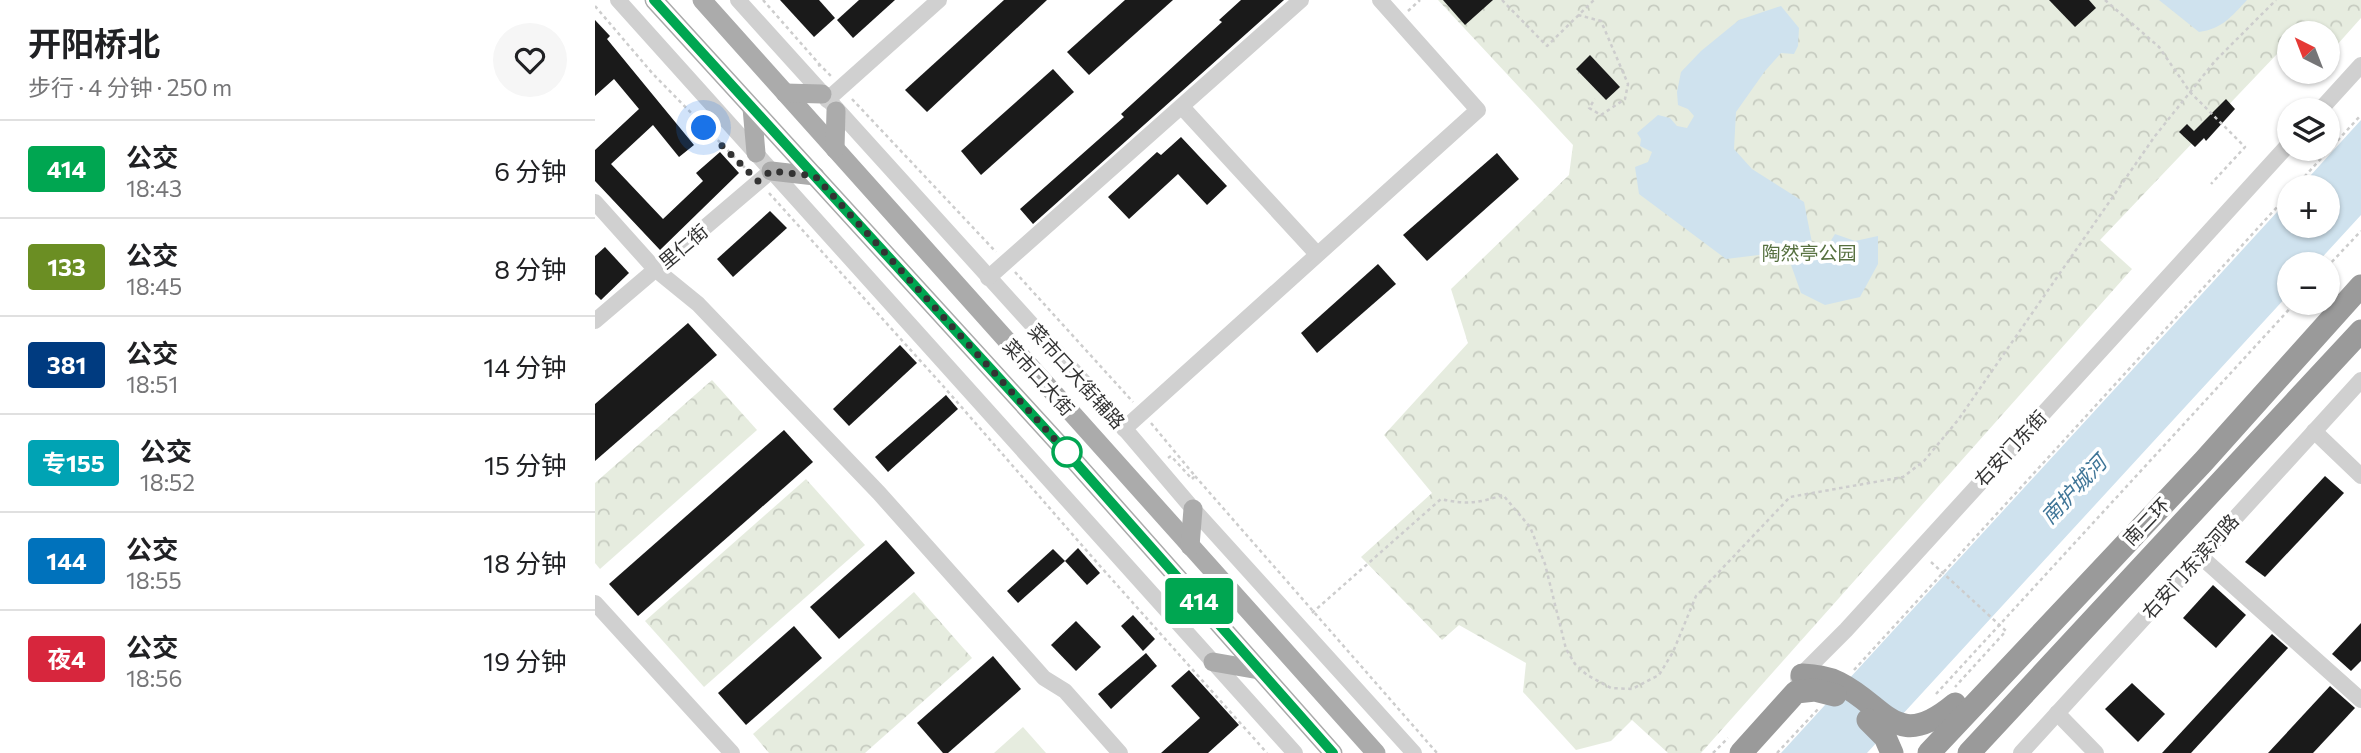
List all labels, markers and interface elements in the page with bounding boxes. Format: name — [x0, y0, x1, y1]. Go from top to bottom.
north arrow — [2277, 21, 2340, 84]
map controls — [2277, 21, 2340, 315]
text: 开阳桥北 — [28, 22, 160, 63]
button: heart — [493, 23, 567, 97]
text: 步行 · 4 分钟 · 250 m — [28, 73, 232, 101]
button: layers — [2277, 98, 2340, 161]
your location — [686, 110, 721, 145]
text: 公交 — [126, 141, 178, 172]
text: 414 — [47, 154, 86, 183]
text: 6 分钟 — [494, 155, 567, 186]
text: 18:43 — [126, 174, 182, 202]
button: + — [2277, 175, 2340, 238]
street label: 里仁街 — [654, 219, 712, 273]
text: 公交 — [126, 239, 178, 270]
park label: 陶然亭公园 — [1761, 241, 1857, 264]
text: 133 — [47, 252, 86, 281]
button: − — [2277, 252, 2340, 315]
text: 8 分钟 — [494, 253, 567, 284]
text: 18:45 — [126, 272, 182, 300]
street label: 菜市口大街辅路 — [1024, 319, 1130, 433]
street label: 菜市口大街 — [999, 334, 1079, 420]
text: 公交 — [126, 337, 178, 368]
text: 381 — [47, 350, 86, 379]
text: 14 分钟 — [483, 351, 567, 382]
text: 18:51 — [126, 370, 178, 398]
street label: 右安门东街 — [1969, 405, 2051, 491]
text: 公交 — [140, 435, 192, 466]
unlabelled marker — [1052, 437, 1082, 467]
water label: 南护城河 — [2035, 447, 2114, 528]
text: 专155 — [42, 448, 105, 477]
text: 15 分钟 — [484, 449, 567, 480]
text: 18:52 — [140, 468, 195, 496]
street label: 南二环 — [2118, 493, 2174, 549]
street label: 右安门东滨河路 — [2137, 509, 2243, 623]
text: 公交 — [126, 533, 178, 564]
text: 144 — [46, 546, 87, 575]
text: 18 分钟 — [483, 547, 567, 578]
text: 18:55 — [126, 566, 182, 594]
line badge: 414 — [1159, 578, 1239, 624]
text: 414 — [1179, 586, 1219, 615]
text: 公交 — [126, 631, 178, 662]
text: 夜4 — [47, 644, 86, 673]
text: 19 分钟 — [483, 645, 567, 676]
text: 18:56 — [126, 664, 182, 692]

